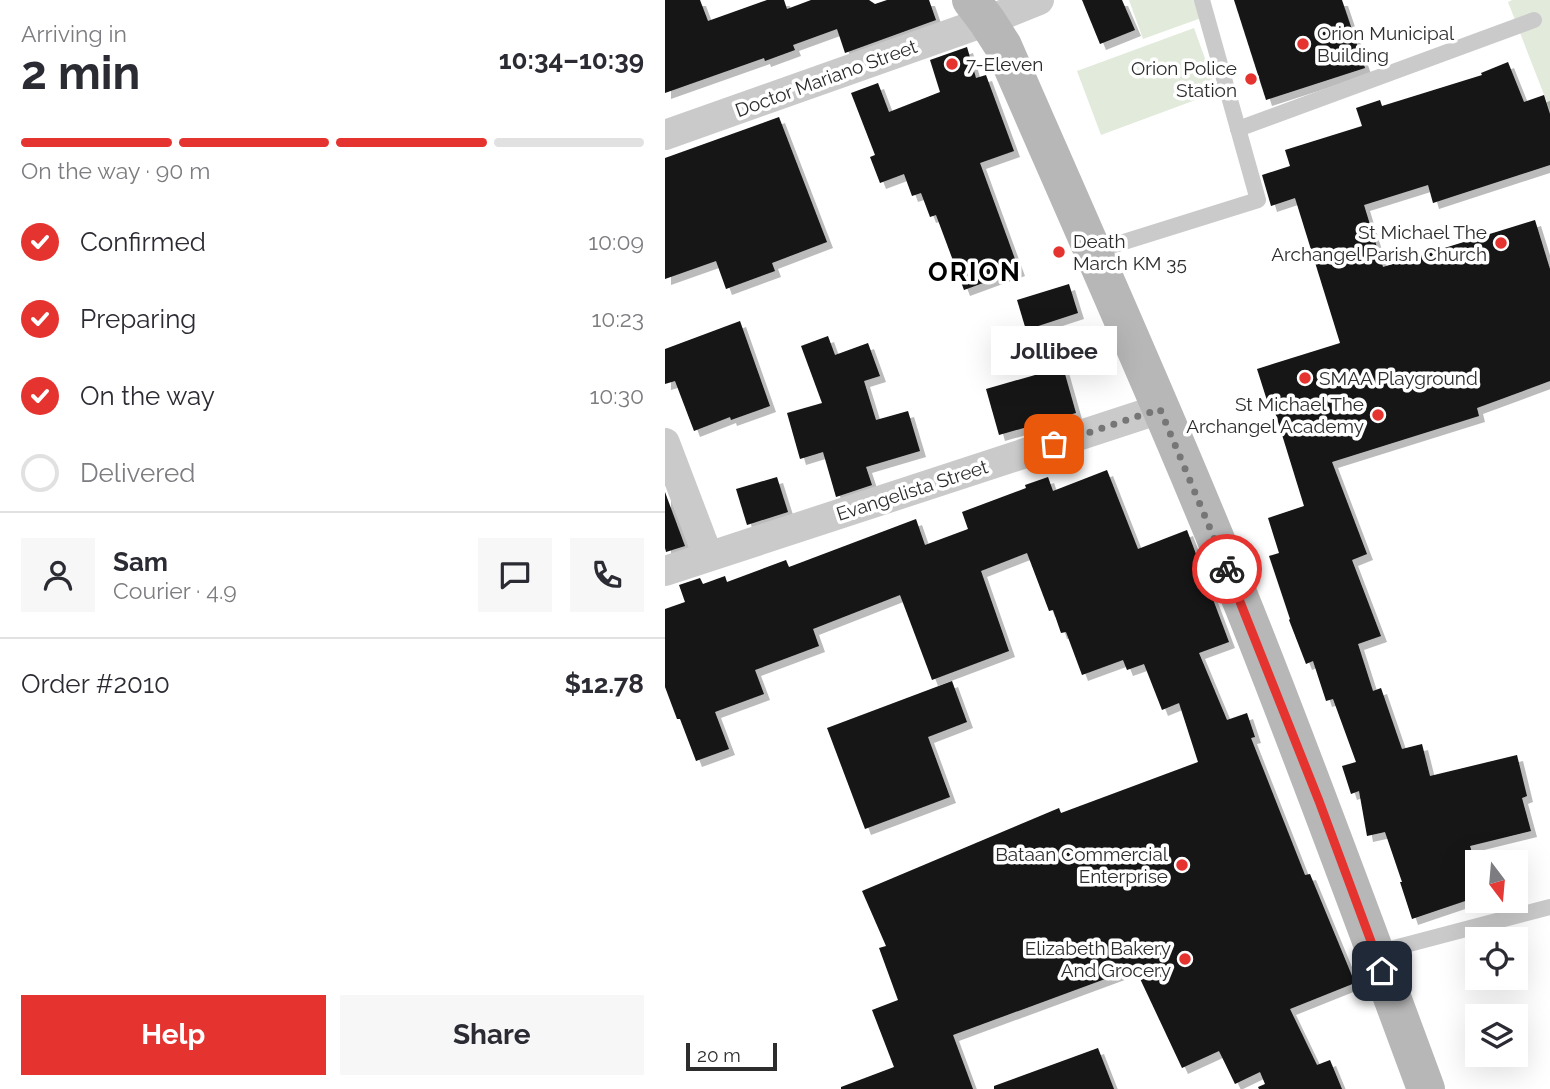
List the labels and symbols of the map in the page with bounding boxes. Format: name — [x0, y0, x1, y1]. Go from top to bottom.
place label: Orion Municipal Building — [1317, 22, 1455, 66]
street label: Doctor Mariano Street — [732, 35, 921, 121]
marker: Orion Municipal Building — [1295, 36, 1311, 52]
place label: 7-Eleven — [966, 53, 1043, 75]
marker: 7-Eleven — [944, 56, 960, 72]
place label: Orion Police Station — [1131, 57, 1237, 101]
marker: Orion Police Station — [1243, 71, 1259, 87]
place label: St Michael The Archangel Parish Church — [1271, 221, 1487, 265]
place label: Death March KM 35 — [1073, 230, 1187, 274]
marker: St Michael The Archangel Parish Church — [1493, 235, 1509, 251]
marker: Death March KM 35 — [1051, 244, 1067, 260]
district label: ORION — [928, 257, 1022, 287]
callout: Jollibee — [991, 325, 1117, 374]
place label: SMAA Playground — [1319, 367, 1478, 389]
marker: SMAA Playground — [1297, 370, 1313, 386]
place label: St Michael The Archangel Academy — [1186, 393, 1364, 437]
marker: St Michael The Archangel Academy — [1370, 407, 1386, 423]
pin — [1024, 414, 1084, 474]
street label: Evangelista Street — [833, 455, 991, 525]
courier — [1192, 534, 1262, 604]
place label: Bataan Commercial Enterprise — [995, 843, 1169, 887]
north arrow — [1465, 850, 1528, 914]
marker: Bataan Commercial Enterprise — [1174, 857, 1190, 873]
place label: Elizabeth Bakery And Grocery — [1025, 937, 1171, 981]
pin — [1352, 941, 1412, 1001]
marker: Elizabeth Bakery And Grocery — [1177, 951, 1193, 967]
scale bar — [686, 1040, 777, 1072]

